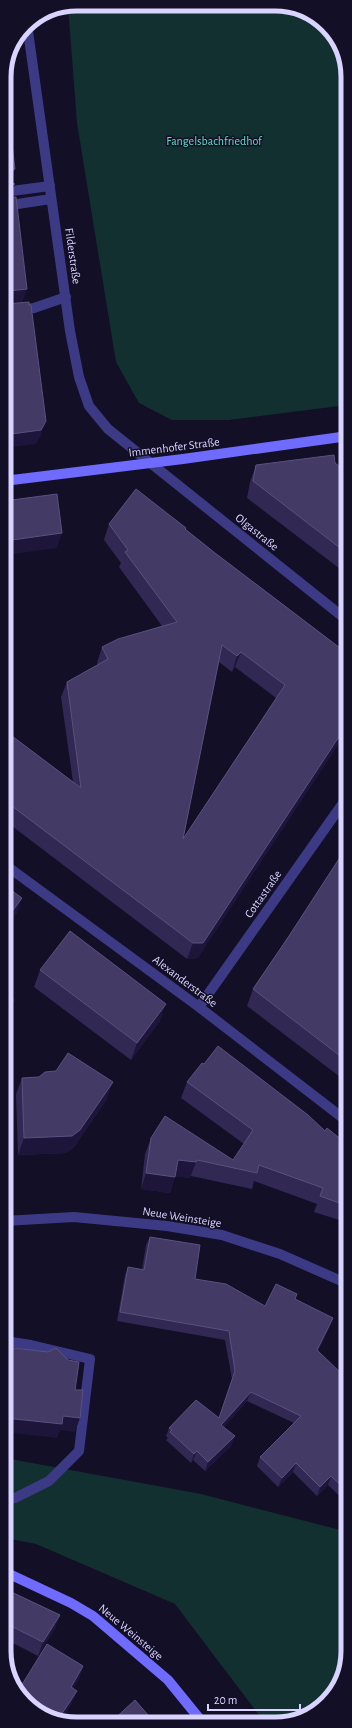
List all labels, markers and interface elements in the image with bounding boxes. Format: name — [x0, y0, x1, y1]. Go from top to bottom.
park label: Fangelsbachfriedhof — [166, 135, 263, 147]
street label: Filderstraße — [63, 227, 83, 285]
street label: Immenhofer Straße — [128, 435, 220, 459]
street label: Olgastraße — [233, 511, 281, 553]
street label: Cottastraße — [242, 868, 284, 920]
street label: Alexanderstraße — [150, 953, 220, 1009]
street label: Neue Weinsteige — [142, 1205, 222, 1229]
street label: Neue Weinsteige — [97, 1602, 165, 1662]
scale bar — [208, 1686, 300, 1712]
text: 20 m — [214, 1694, 237, 1706]

